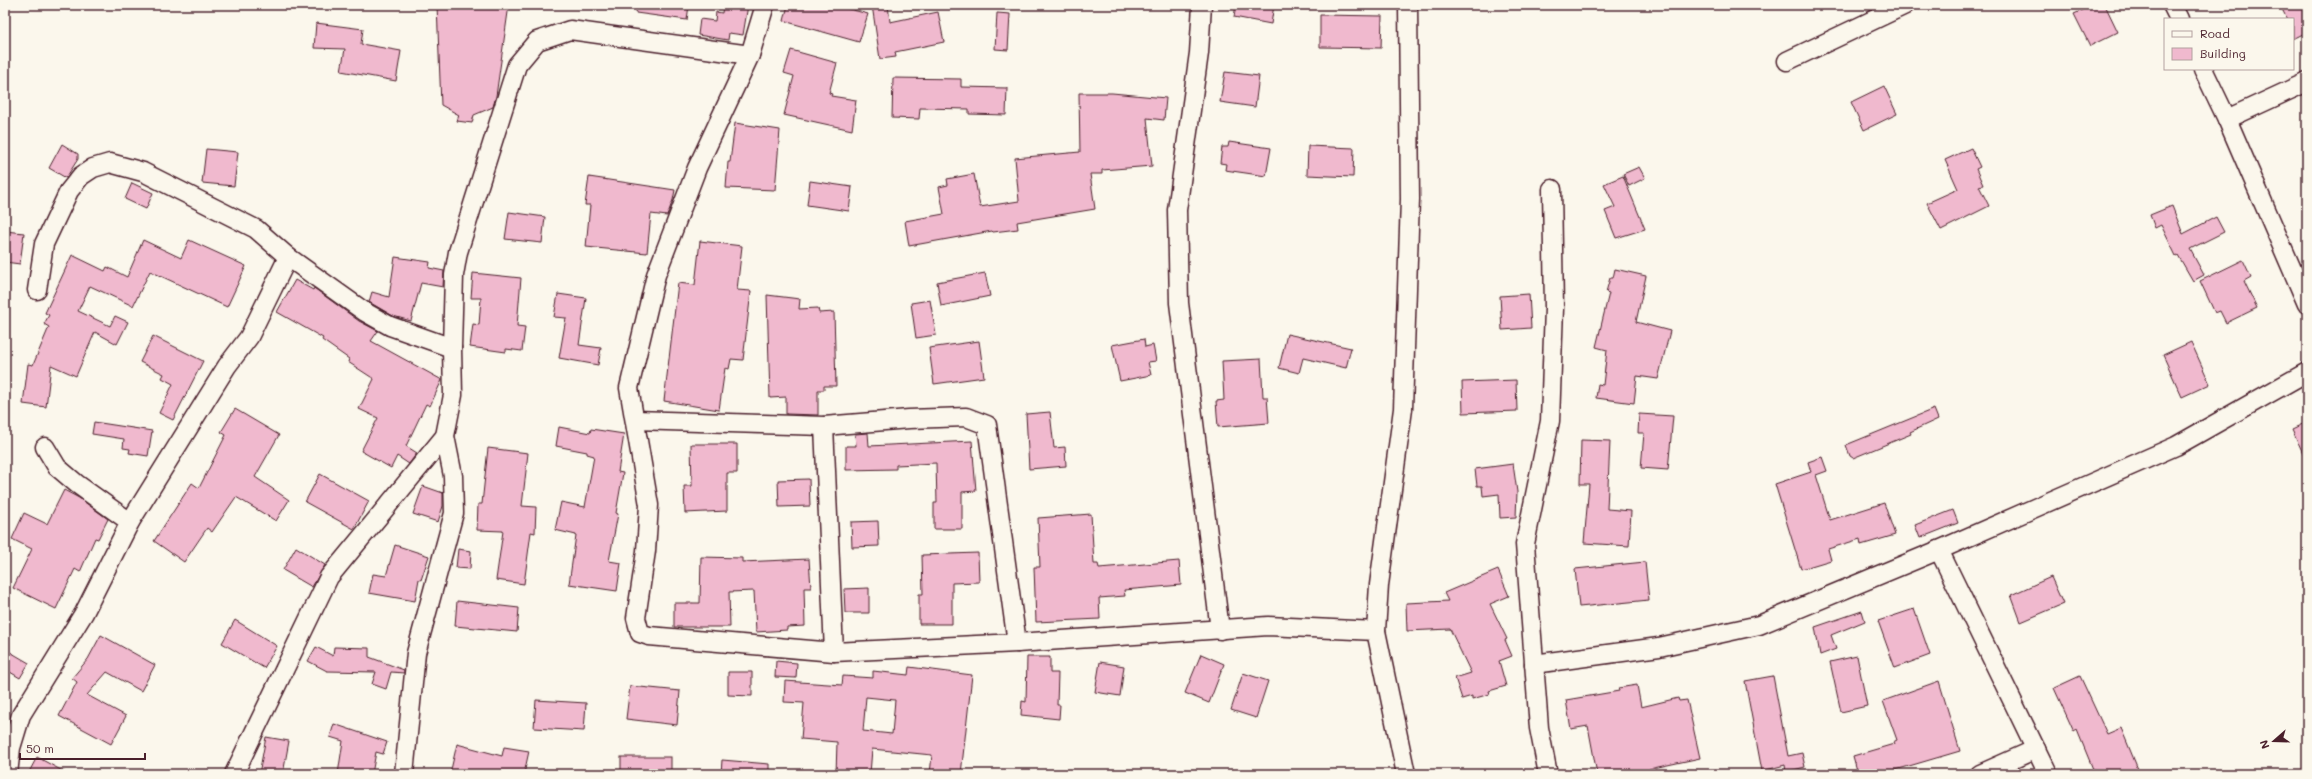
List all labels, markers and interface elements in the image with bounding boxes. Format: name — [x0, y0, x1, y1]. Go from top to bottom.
legend — [2164, 18, 2294, 70]
text: Road — [2200, 25, 2230, 41]
text: Building — [2200, 45, 2246, 61]
north arrow — [2254, 721, 2294, 761]
scale bar — [20, 735, 145, 761]
text: N — [2256, 738, 2273, 751]
text: 50 m — [26, 740, 54, 756]

